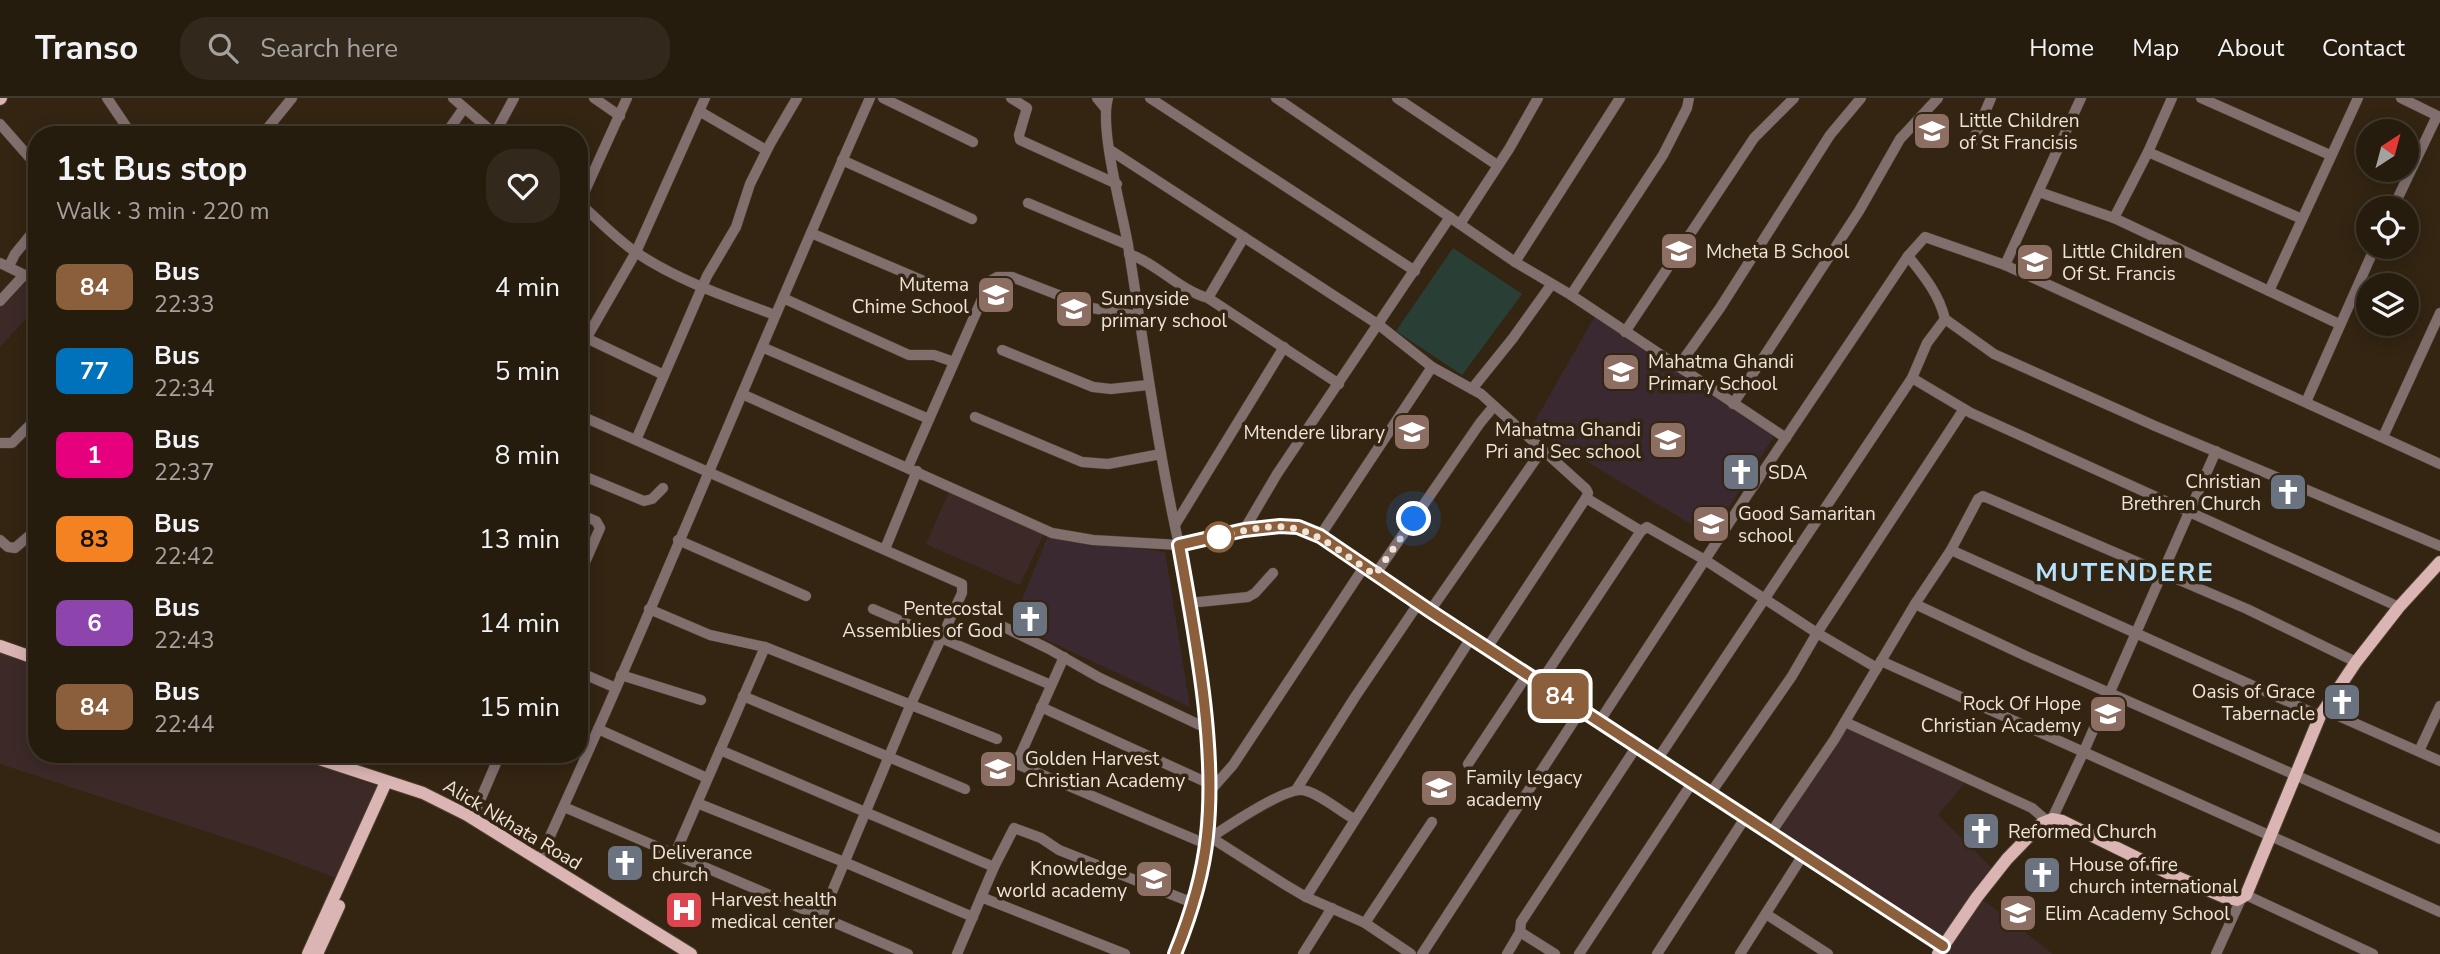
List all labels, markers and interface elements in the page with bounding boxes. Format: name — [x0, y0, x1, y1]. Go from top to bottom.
search box — [180, 17, 670, 80]
text: Transo — [35, 26, 138, 71]
icon: search — [204, 29, 242, 67]
text: Search here — [260, 31, 398, 66]
text: Home — [2029, 32, 2094, 64]
text: Map — [2132, 32, 2179, 64]
text: About — [2217, 32, 2284, 64]
text: Contact — [2322, 32, 2405, 64]
place label: Little Children of St Francisis — [1959, 108, 2079, 156]
school or university icon: Little Children of St Francisis — [1911, 110, 1953, 152]
north arrow — [2356, 119, 2418, 182]
map controls — [2356, 119, 2419, 336]
text: 1st Bus stop — [56, 147, 247, 192]
button: heart — [486, 149, 560, 223]
text: Walk · 3 min · 220 m — [56, 196, 269, 227]
button: locate — [2356, 196, 2419, 259]
school or university icon: Mcheta B School — [1658, 230, 1700, 272]
place label: Mcheta B School — [1706, 239, 1850, 265]
place label: Little Children Of St. Francis — [2062, 239, 2182, 287]
school or university icon: Little Children Of St. Francis — [2014, 241, 2056, 283]
text: Bus — [154, 254, 200, 289]
text: 4 min — [495, 270, 560, 305]
text: 84 — [80, 271, 109, 303]
place label: Mutema Chime School — [852, 272, 969, 320]
button: layers — [2356, 273, 2419, 336]
school or university icon: Mutema Chime School — [975, 274, 1017, 316]
place label: Sunnyside primary school — [1101, 286, 1227, 334]
school or university icon: Sunnyside primary school — [1053, 288, 1095, 330]
text: 22:33 — [154, 289, 214, 320]
text: Bus — [154, 338, 200, 373]
place label: Mahatma Ghandi Primary School — [1648, 349, 1794, 397]
school or university icon: Mahatma Ghandi Primary School — [1600, 351, 1642, 393]
text: 5 min — [495, 354, 560, 389]
text: 77 — [80, 355, 109, 387]
text: 22:34 — [154, 373, 214, 404]
school or university icon: Mtendere library — [1391, 411, 1433, 453]
place label: Mahatma Ghandi Pri and Sec school — [1485, 417, 1641, 465]
school or university icon: Mahatma Ghandi Pri and Sec school — [1647, 419, 1689, 461]
place label: Mtendere library — [1243, 420, 1385, 446]
text: Bus — [154, 422, 200, 457]
text: 8 min — [495, 438, 560, 473]
text: 1 — [87, 439, 102, 471]
church icon: SDA — [1720, 451, 1762, 493]
text: 22:37 — [154, 457, 214, 488]
place label: SDA — [1768, 460, 1808, 486]
place label: Christian Brethren Church — [2121, 469, 2261, 517]
church icon: Christian Brethren Church — [2267, 471, 2309, 513]
your location — [1396, 501, 1431, 536]
place label: Good Samaritan school — [1738, 501, 1876, 549]
school or university icon: Good Samaritan school — [1690, 503, 1732, 545]
text: Bus — [154, 506, 200, 541]
text: 13 min — [479, 522, 560, 557]
unlabelled marker — [1204, 522, 1234, 552]
text: 83 — [80, 523, 109, 555]
text: 22:42 — [154, 541, 214, 572]
district label: MUTENDERE — [2035, 555, 2215, 590]
text: Bus — [154, 590, 200, 625]
place label: Pentecostal Assemblies of God — [842, 596, 1003, 644]
church icon: Pentecostal Assemblies of God — [1009, 598, 1051, 640]
text: 14 min — [479, 606, 560, 641]
text: 6 — [87, 607, 102, 639]
text: 22:43 — [154, 625, 214, 656]
line badge: 84 — [1528, 673, 1592, 719]
text: Bus — [154, 674, 200, 709]
place label: Oasis of Grace Tabernacle — [2192, 679, 2315, 727]
text: 84 — [1546, 680, 1574, 712]
church icon: Oasis of Grace Tabernacle — [2321, 681, 2363, 723]
text: 15 min — [479, 690, 560, 725]
text: 84 — [80, 691, 109, 723]
place label: Rock Of Hope Christian Academy — [1921, 691, 2081, 739]
school or university icon: Rock Of Hope Christian Academy — [2087, 693, 2129, 735]
text: 22:44 — [154, 709, 214, 740]
place label: Golden Harvest Christian Academy — [1025, 746, 1186, 794]
school or university icon: Golden Harvest Christian Academy — [977, 748, 1019, 790]
place label: Family legacy academy — [1466, 765, 1583, 813]
school or university icon: Family legacy academy — [1418, 767, 1460, 809]
street label: Alick Nkhata Road — [438, 773, 587, 877]
church icon: Reformed Church — [1960, 810, 2002, 852]
place label: Reformed Church — [2008, 819, 2157, 845]
place label: Deliverance church — [652, 840, 752, 888]
church icon: Deliverance church — [604, 842, 646, 884]
place label: House of fire church international — [2069, 852, 2238, 900]
church icon: House of fire church international — [2021, 854, 2063, 896]
place label: Knowledge world academy — [996, 856, 1127, 904]
school or university icon: Knowledge world academy — [1133, 858, 1175, 900]
place label: Harvest health medical center — [711, 887, 837, 935]
hospital icon: Harvest health medical center — [663, 889, 705, 931]
school or university icon: Elim Academy School — [1997, 892, 2039, 934]
place label: Elim Academy School — [2045, 901, 2230, 927]

